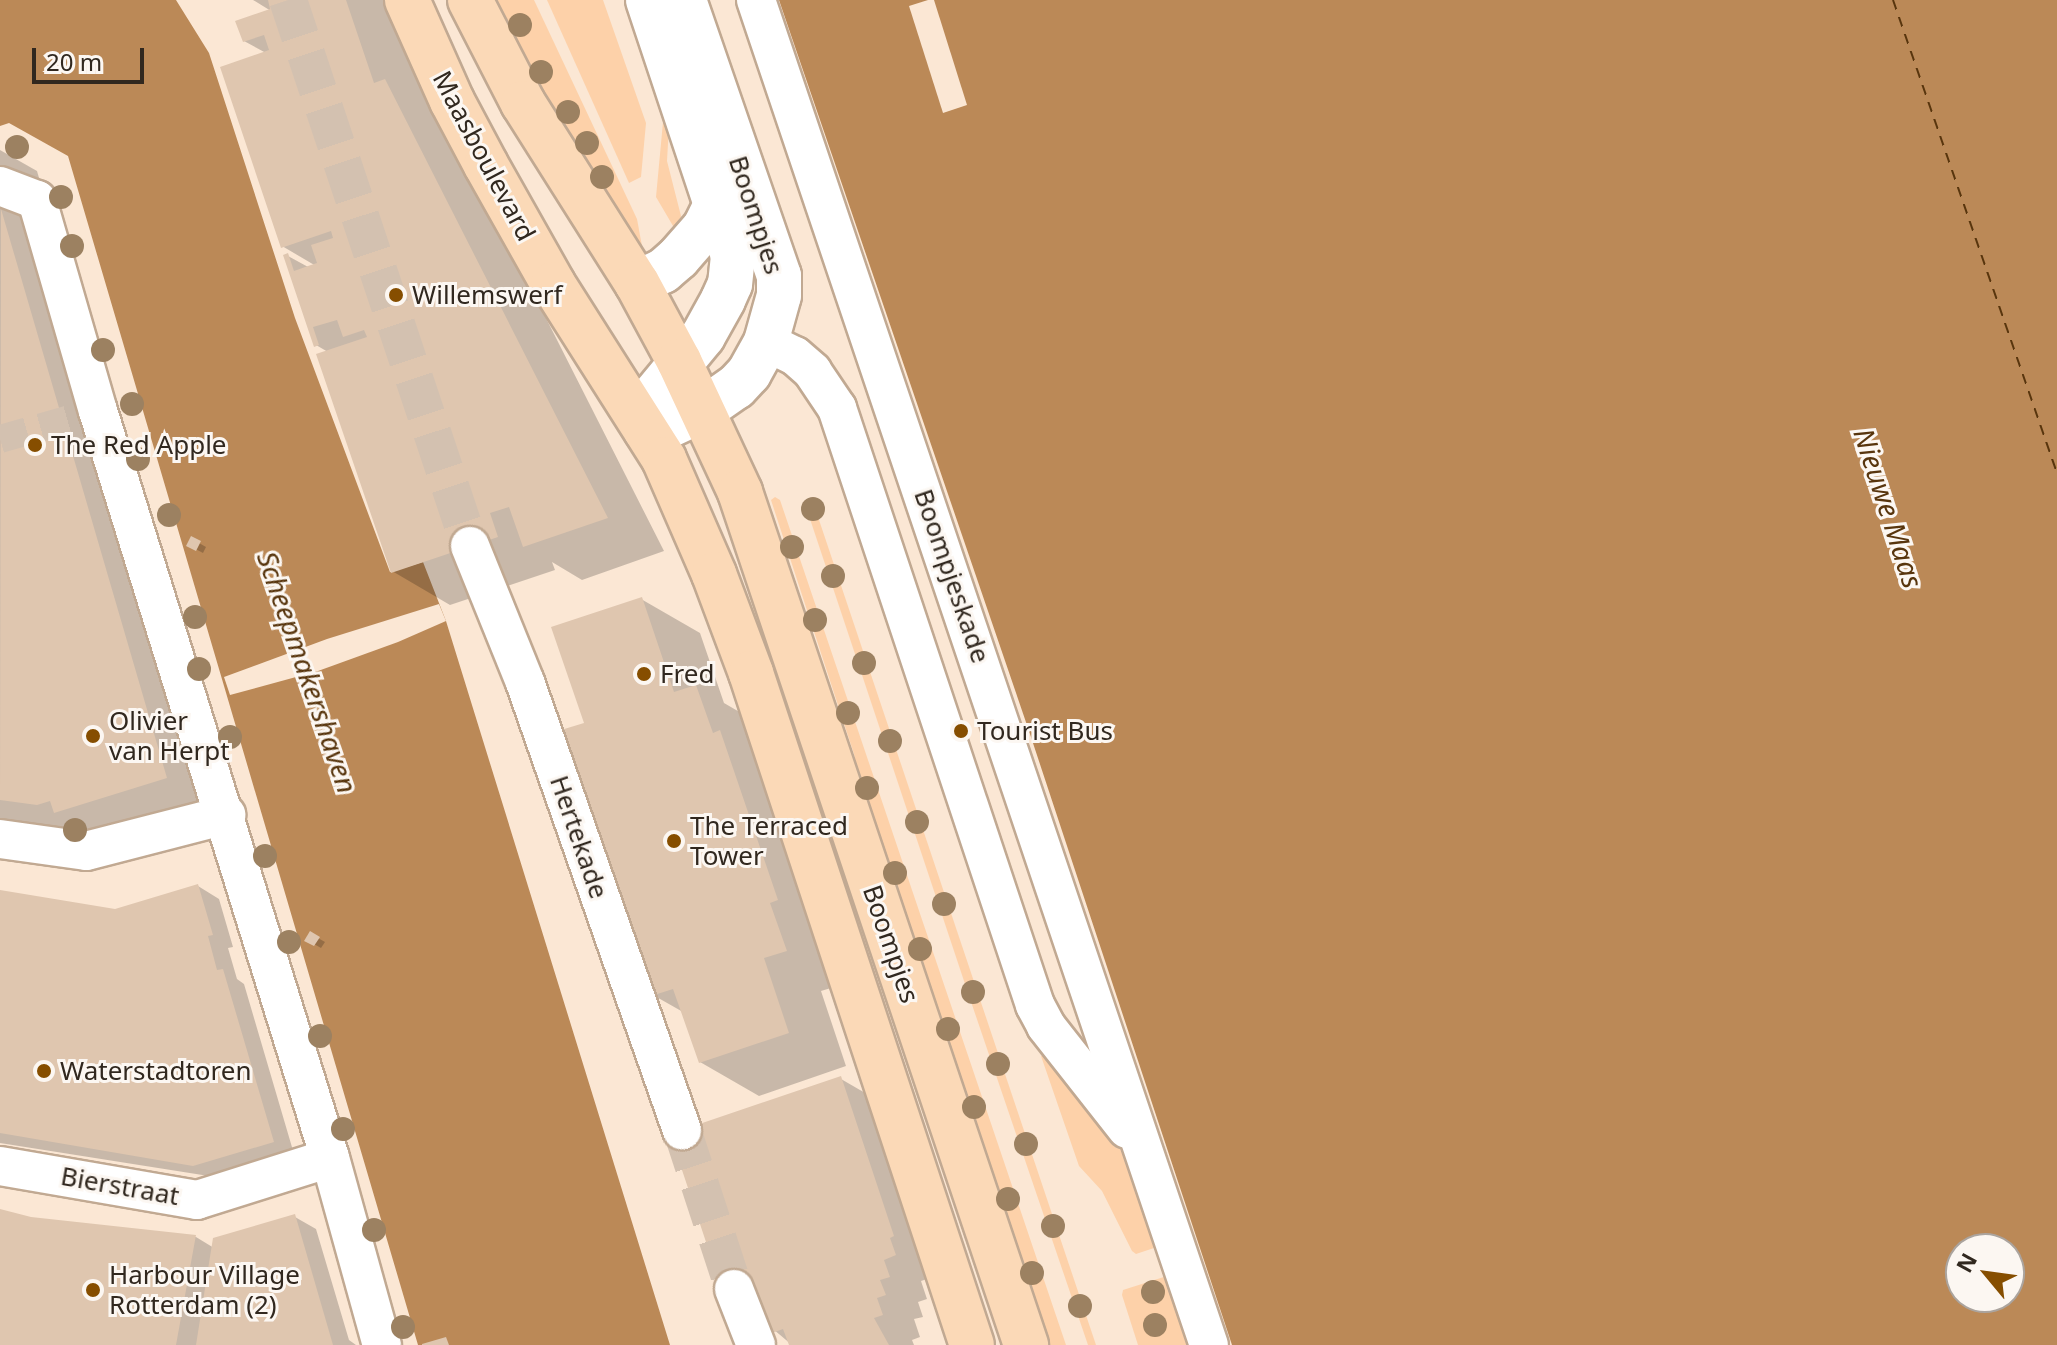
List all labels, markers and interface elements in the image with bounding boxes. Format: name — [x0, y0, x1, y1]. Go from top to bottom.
scale bar — [36, 32, 148, 82]
text: 20 m — [46, 45, 102, 78]
street label: Maasboulevard — [426, 66, 542, 246]
street label: Boompjes — [722, 152, 790, 278]
place label: Willemswerf — [412, 279, 563, 311]
marker: Willemswerf — [387, 286, 405, 304]
water label: Nieuwe Maas — [1847, 424, 1931, 592]
place label: The Red Apple — [51, 429, 226, 461]
marker: The Red Apple — [26, 436, 44, 454]
street label: Boompjeskade — [908, 485, 996, 667]
water label: Scheepmakershaven — [251, 547, 365, 797]
place label: Fred — [660, 658, 714, 690]
marker: Fred — [635, 665, 653, 683]
place label: Olivier van Herpt — [109, 705, 230, 766]
place label: Tourist Bus — [977, 715, 1113, 747]
marker: Tourist Bus — [952, 722, 970, 740]
marker: Olivier van Herpt — [84, 727, 102, 745]
street label: Hertekade — [543, 771, 615, 903]
place label: The Terraced Tower — [690, 810, 848, 872]
marker: The Terraced Tower — [665, 832, 683, 850]
street label: Boompjes — [856, 881, 926, 1007]
place label: Waterstadtoren — [60, 1055, 252, 1087]
marker: Waterstadtoren — [35, 1062, 53, 1080]
street label: Bierstraat — [58, 1160, 182, 1212]
north arrow — [1945, 1233, 2025, 1313]
text: N — [1948, 1247, 1983, 1277]
place label: Harbour Village Rotterdam (2) — [109, 1259, 300, 1320]
marker: Harbour Village Rotterdam (2) — [84, 1281, 102, 1299]

